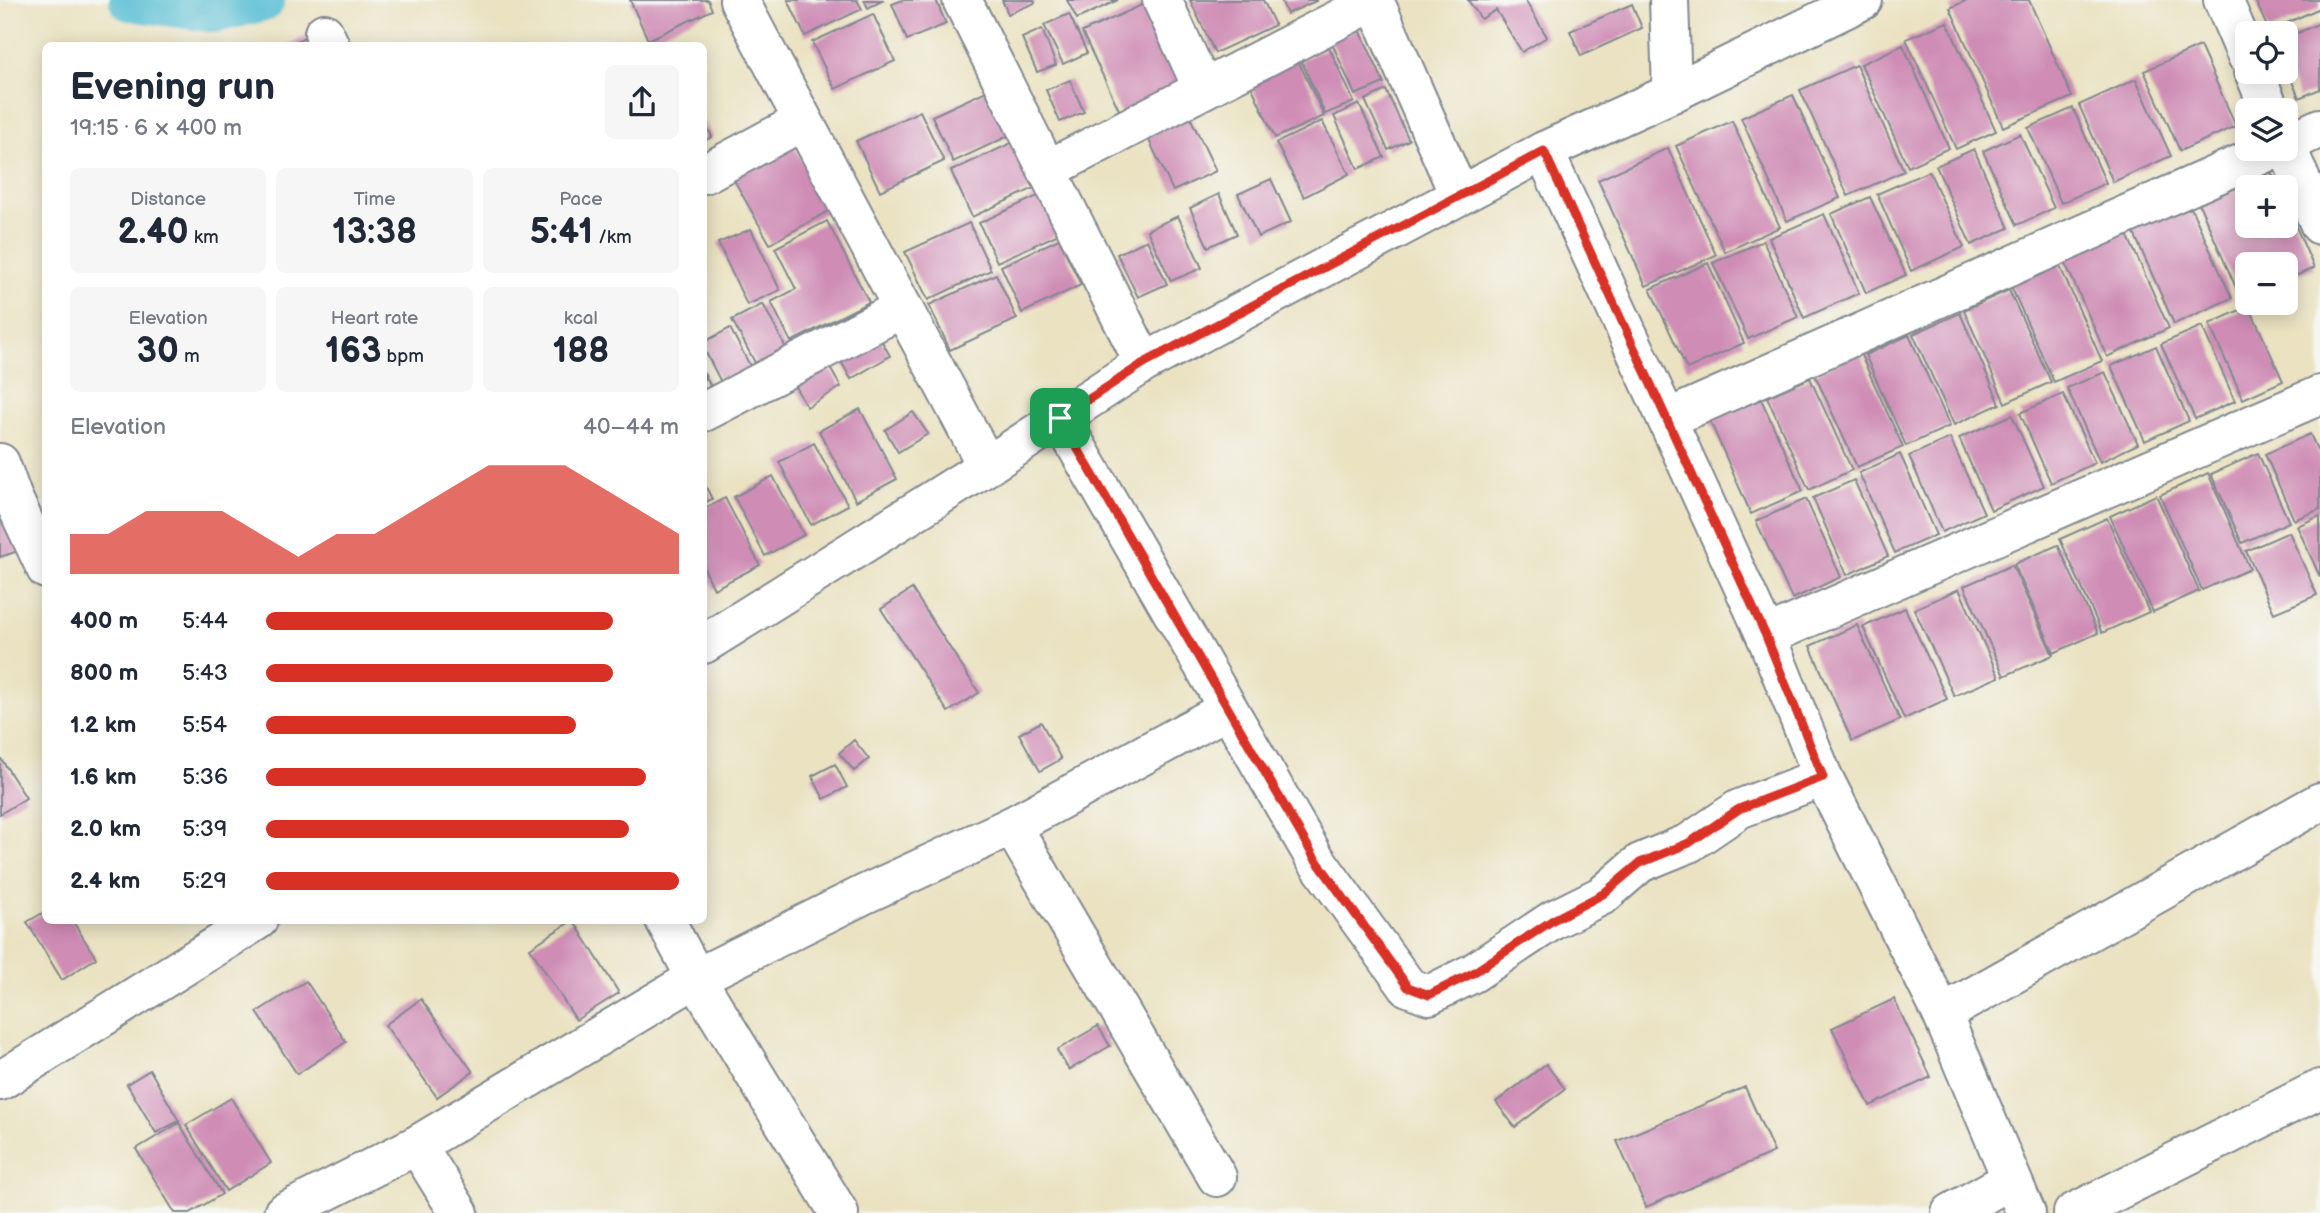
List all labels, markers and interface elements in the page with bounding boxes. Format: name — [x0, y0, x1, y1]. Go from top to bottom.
map controls — [2235, 21, 2298, 315]
button: locate — [2235, 21, 2298, 84]
text: Evening run — [70, 65, 275, 110]
button: share — [605, 65, 679, 139]
button: layers — [2235, 98, 2298, 161]
text: 19:15 · 6 × 400 m — [70, 114, 242, 142]
button: + — [2235, 175, 2298, 238]
text: Distance — [130, 188, 206, 211]
text: Time — [353, 188, 396, 211]
text: Pace — [559, 188, 602, 211]
text: 2.40 — [118, 211, 189, 254]
text: 13:38 — [332, 211, 417, 254]
text: 5:41 — [530, 211, 593, 254]
text: km — [189, 226, 219, 249]
text: /km — [593, 226, 632, 249]
button: − — [2235, 252, 2298, 315]
text: Elevation — [129, 307, 208, 330]
text: Heart rate — [331, 307, 418, 330]
text: kcal — [564, 307, 598, 330]
text: 30 — [137, 330, 179, 373]
text: 163 — [325, 330, 381, 373]
text: 188 — [552, 330, 609, 373]
text: m — [179, 345, 200, 368]
text: bpm — [381, 345, 424, 368]
pin — [1030, 388, 1090, 448]
icon: arrive — [1041, 399, 1079, 437]
text: Elevation — [70, 413, 166, 441]
text: 40–44 m — [583, 413, 679, 441]
text: 400 m — [70, 607, 138, 635]
text: 5:44 — [182, 607, 228, 635]
text: 800 m — [70, 659, 138, 687]
text: 5:43 — [182, 659, 228, 687]
text: 1.2 km — [70, 711, 136, 739]
text: 5:54 — [182, 711, 227, 739]
text: 1.6 km — [70, 763, 137, 791]
text: 5:36 — [182, 763, 228, 791]
text: 2.0 km — [70, 815, 141, 843]
text: 5:39 — [182, 815, 227, 843]
text: 2.4 km — [70, 867, 140, 895]
text: 5:29 — [182, 867, 227, 895]

